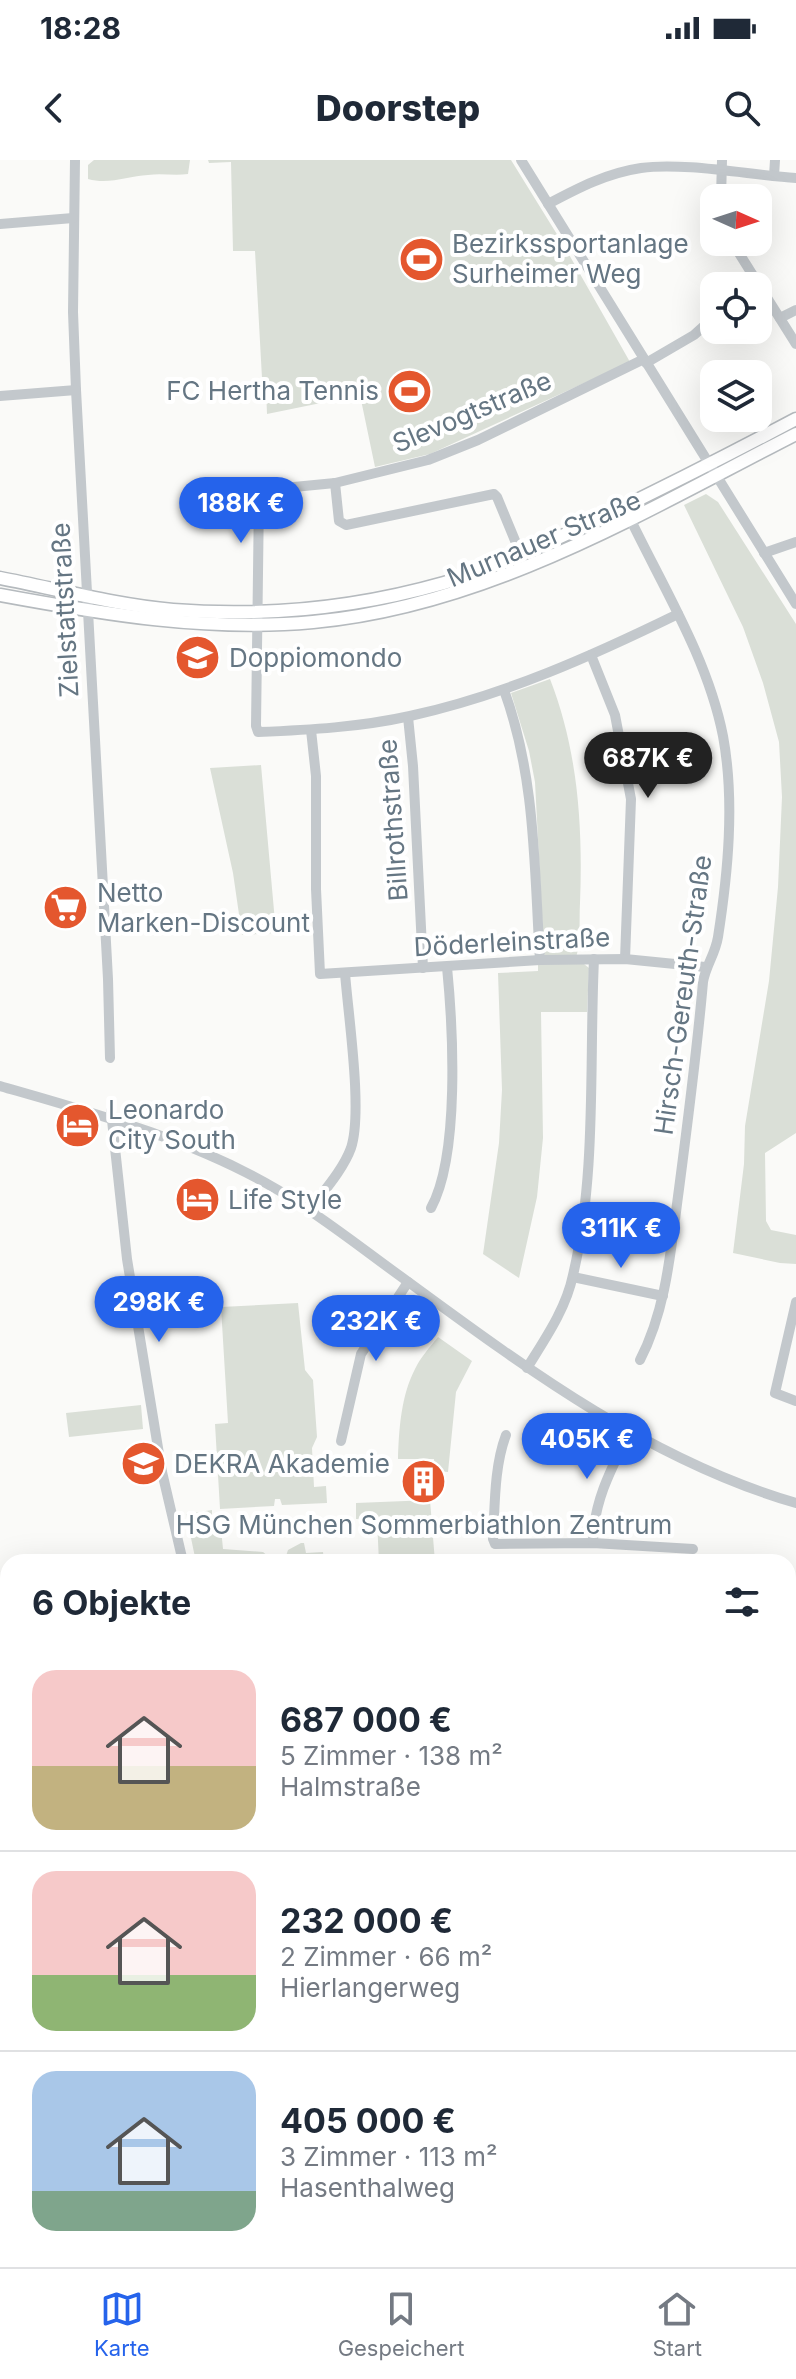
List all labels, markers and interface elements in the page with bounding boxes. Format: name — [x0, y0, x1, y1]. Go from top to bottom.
text: 18:28 — [40, 10, 121, 46]
icon: back — [32, 86, 76, 130]
text: Doorstep — [316, 86, 480, 130]
icon: search — [720, 86, 764, 130]
north arrow — [700, 184, 772, 256]
map controls — [700, 184, 772, 432]
place label: Bezirkssportanlage Surheimer Weg — [452, 228, 689, 289]
sports icon: Bezirkssportanlage Surheimer Weg — [397, 235, 445, 283]
button: locate — [700, 272, 772, 344]
button: layers — [700, 360, 772, 432]
street label: Slevogtstraße — [388, 364, 556, 459]
sports icon: FC Hertha Tennis — [386, 367, 434, 415]
place label: FC Hertha Tennis — [166, 375, 379, 406]
pin: 188K € — [176, 477, 306, 545]
street label: Murnauer Straße — [442, 484, 645, 593]
text: 188K € — [197, 487, 285, 518]
street label: Zielstattstraße — [44, 522, 85, 698]
school or university icon: Doppiomondo — [174, 634, 222, 682]
place label: Doppiomondo — [229, 642, 402, 673]
pin: 687K € — [583, 732, 713, 800]
street label: Billrothstraße — [371, 738, 414, 902]
text: 687K € — [602, 742, 694, 773]
street label: Hirsch-Gereuth-Straße — [648, 853, 718, 1137]
place label: Netto Marken-Discount — [97, 877, 310, 938]
supermarket icon: Netto Marken-Discount — [42, 884, 90, 932]
street label: Döderleinstraße — [413, 921, 611, 962]
place label: Leonardo City South — [108, 1094, 236, 1155]
hotel icon: Leonardo City South — [53, 1101, 101, 1149]
hotel icon: Life Style — [173, 1176, 221, 1224]
place label: Life Style — [228, 1184, 342, 1215]
pin: 311K € — [556, 1202, 686, 1270]
text: 311K € — [580, 1212, 662, 1243]
pin: 298K € — [94, 1276, 224, 1344]
text: 298K € — [113, 1286, 205, 1317]
pin: 232K € — [311, 1295, 441, 1363]
text: 232K € — [330, 1305, 422, 1336]
pin: 405K € — [522, 1413, 652, 1481]
text: 405K € — [540, 1423, 634, 1454]
school or university icon: DEKRA Akademie — [119, 1440, 167, 1488]
place label: DEKRA Akademie — [174, 1448, 390, 1479]
building icon: HSG München Sommerbiathlon Zentrum — [400, 1458, 448, 1506]
place label: HSG München Sommerbiathlon Zentrum — [176, 1509, 672, 1540]
icon: filters — [720, 1580, 764, 1624]
text: 6 Objekte — [32, 1582, 191, 1623]
text: 687 000 € — [280, 1699, 452, 1740]
icon: home — [96, 1702, 192, 1798]
text: 5 Zimmer · 138 m² — [280, 1740, 503, 1771]
text: Halmstraße — [280, 1771, 421, 1802]
text: 232 000 € — [280, 1900, 453, 1941]
icon: home — [96, 1903, 192, 1999]
text: 2 Zimmer · 66 m² — [280, 1941, 492, 1972]
text: Hierlangerweg — [280, 1972, 460, 2003]
text: 405 000 € — [280, 2100, 456, 2141]
icon: home — [96, 2103, 192, 2199]
text: 3 Zimmer · 113 m² — [280, 2141, 497, 2172]
text: Hasenthalweg — [280, 2172, 455, 2203]
tab: Karte — [94, 2287, 150, 2361]
tab: Gespeichert — [338, 2287, 464, 2361]
tab: Start — [652, 2287, 702, 2361]

